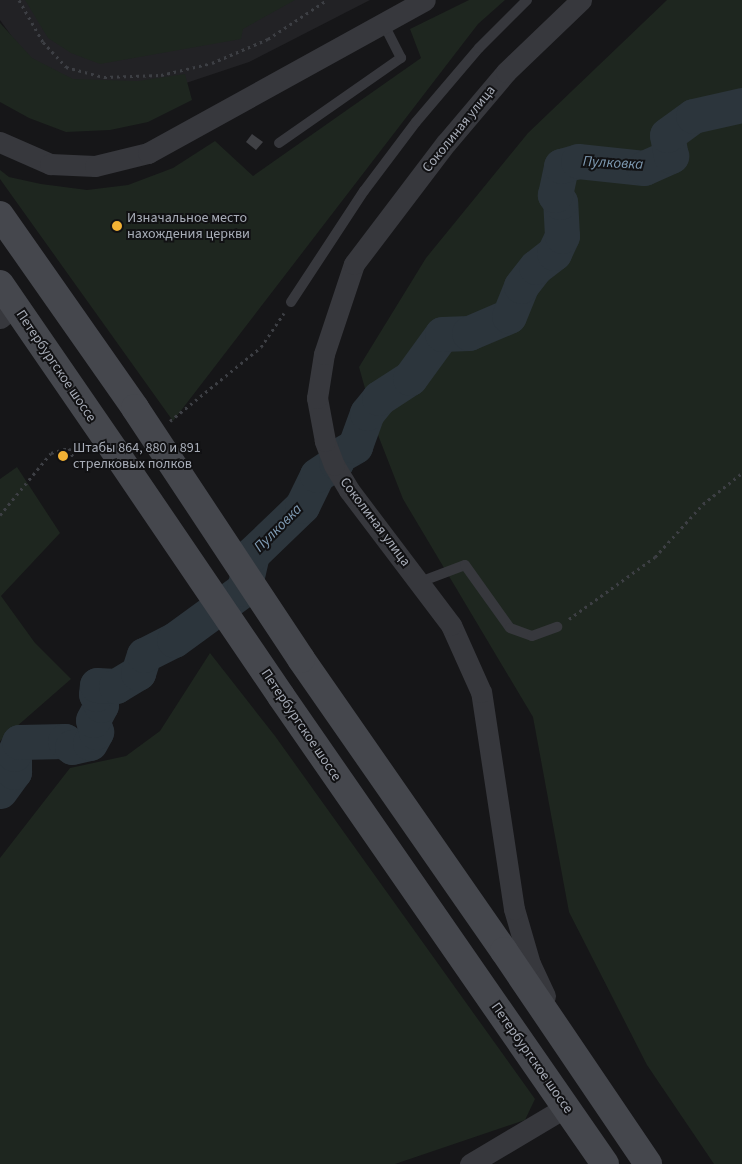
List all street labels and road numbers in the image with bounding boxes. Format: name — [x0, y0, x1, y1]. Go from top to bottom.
street label: Соколиная улица — [419, 82, 499, 176]
street label: Петербургское шоссе — [12, 307, 100, 425]
street label: Соколиная улица — [336, 474, 414, 570]
street label: Петербургское шоссе — [257, 666, 345, 784]
street label: Петербургское шоссе — [487, 999, 577, 1117]

